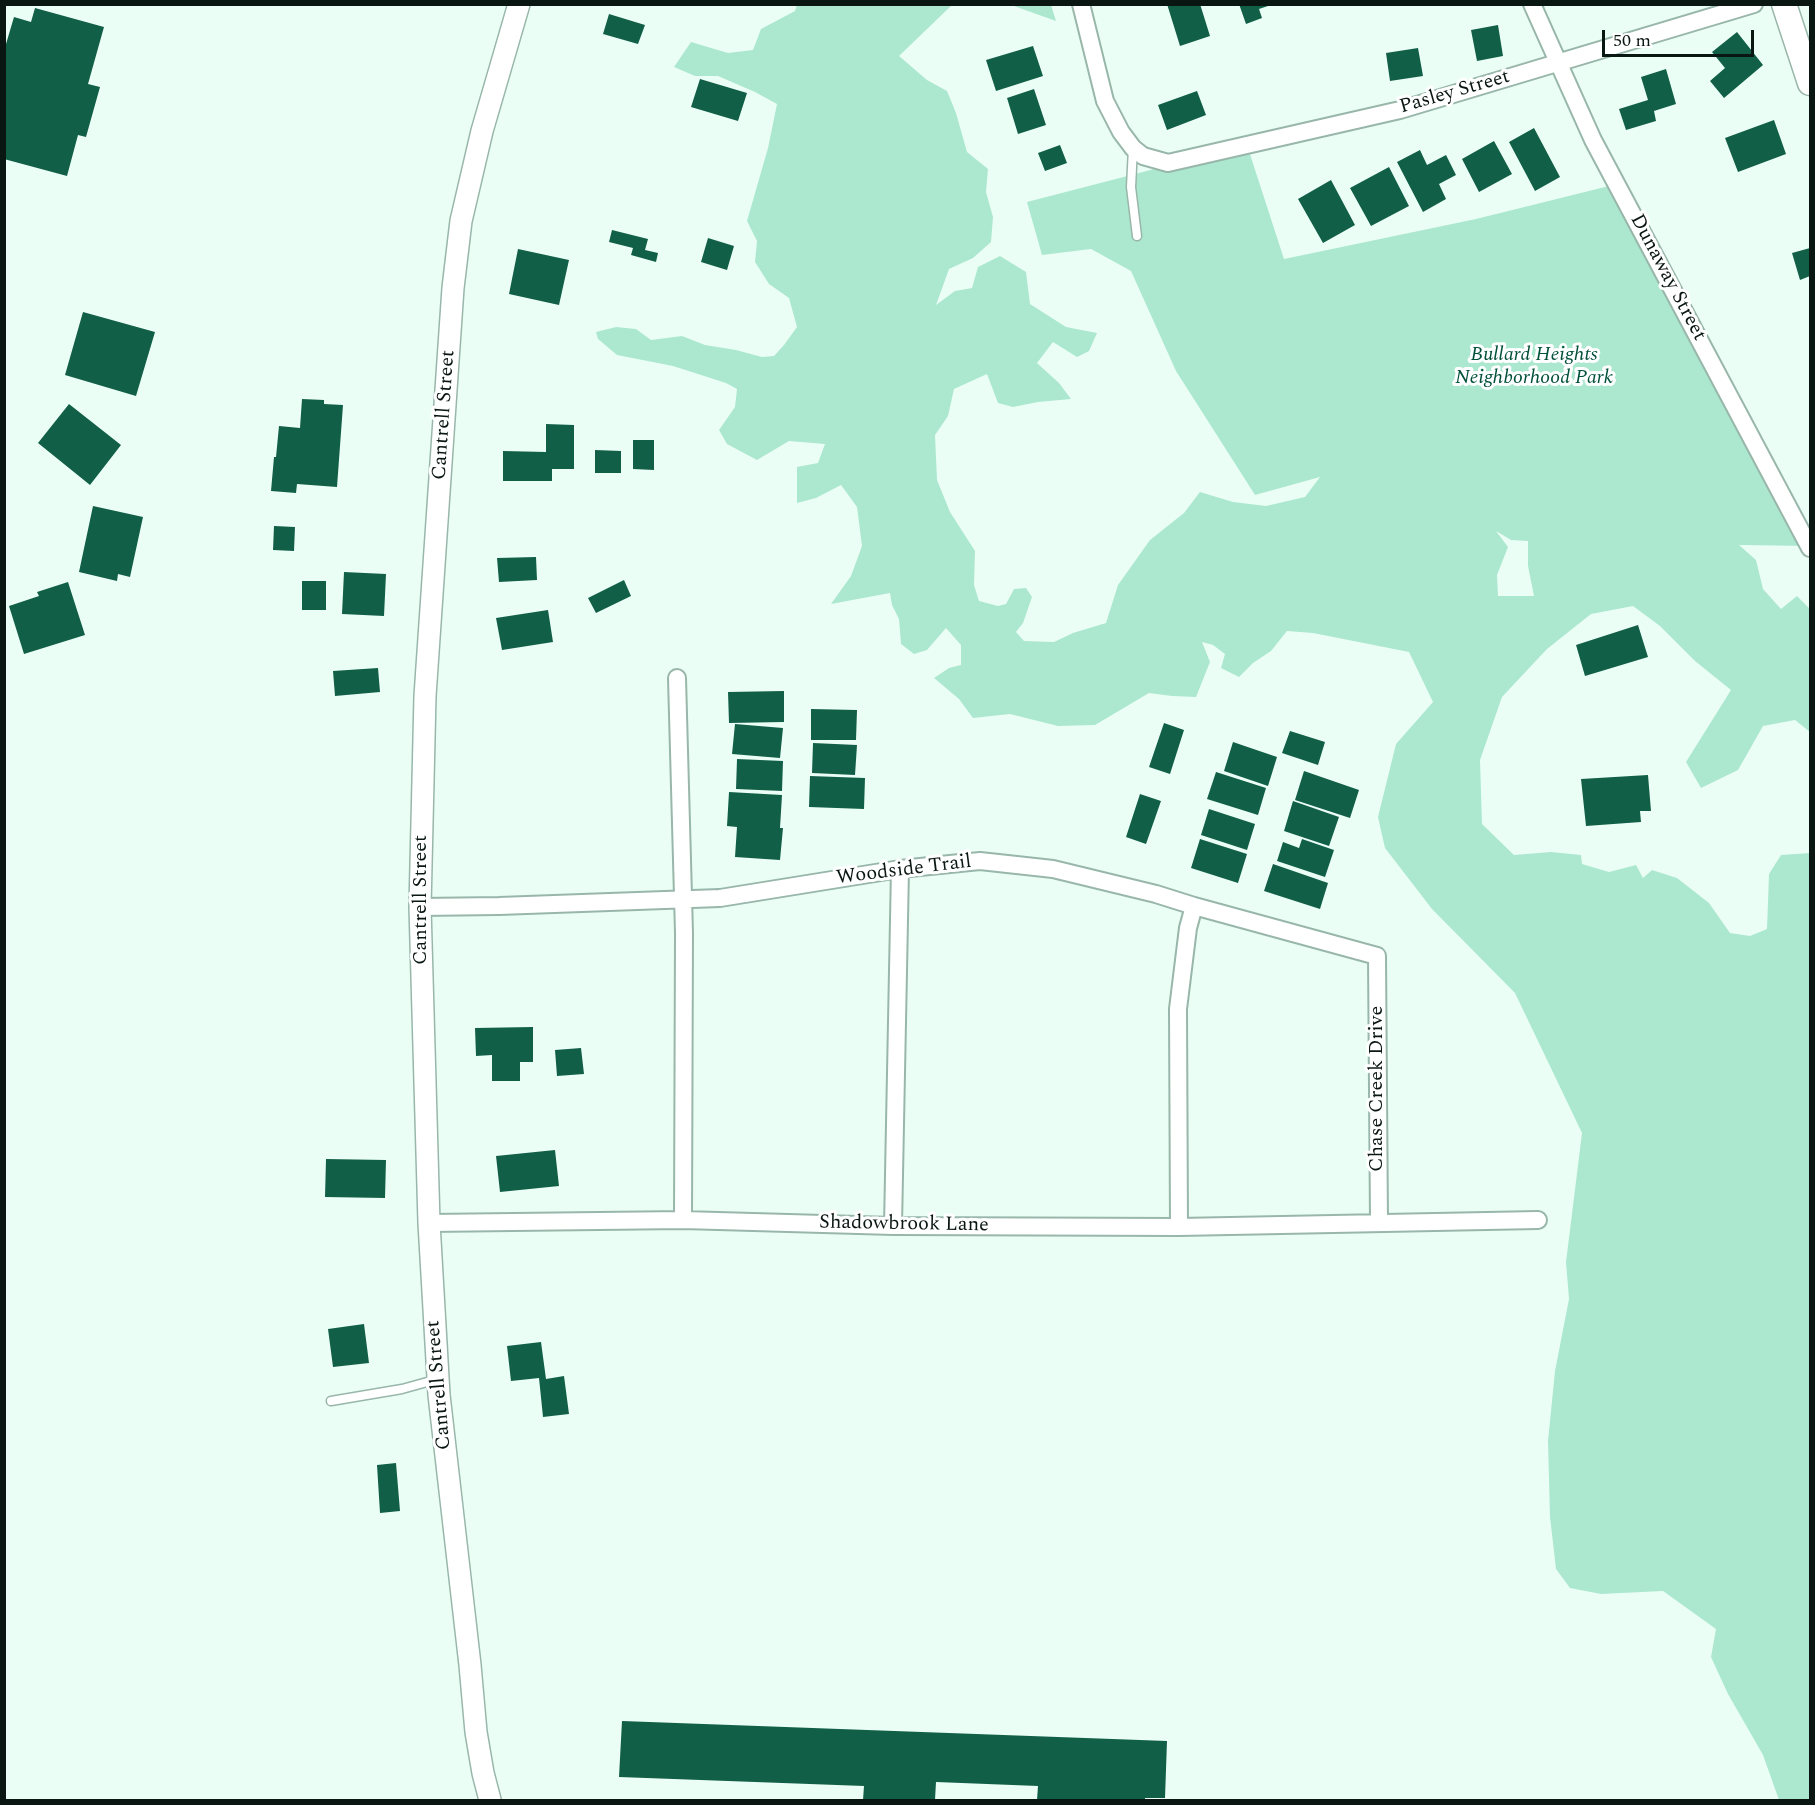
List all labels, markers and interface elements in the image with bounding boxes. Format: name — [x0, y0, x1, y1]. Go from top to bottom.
scale bar — [1605, 18, 1756, 56]
text: 50 m — [1613, 27, 1651, 54]
street label: Pasley Street — [1397, 66, 1513, 120]
street label: Dunaway Street — [1624, 211, 1710, 345]
park label: Bullard Heights Neighborhood Park — [1455, 344, 1613, 391]
street label: Cantrell Street — [428, 349, 462, 481]
street label: Cantrell Street — [410, 835, 434, 965]
street label: Woodside Trail — [835, 851, 973, 891]
street label: Chase Creek Drive — [1366, 1006, 1390, 1172]
street label: Shadowbrook Lane — [819, 1212, 989, 1238]
street label: Cantrell Street — [422, 1319, 458, 1451]

